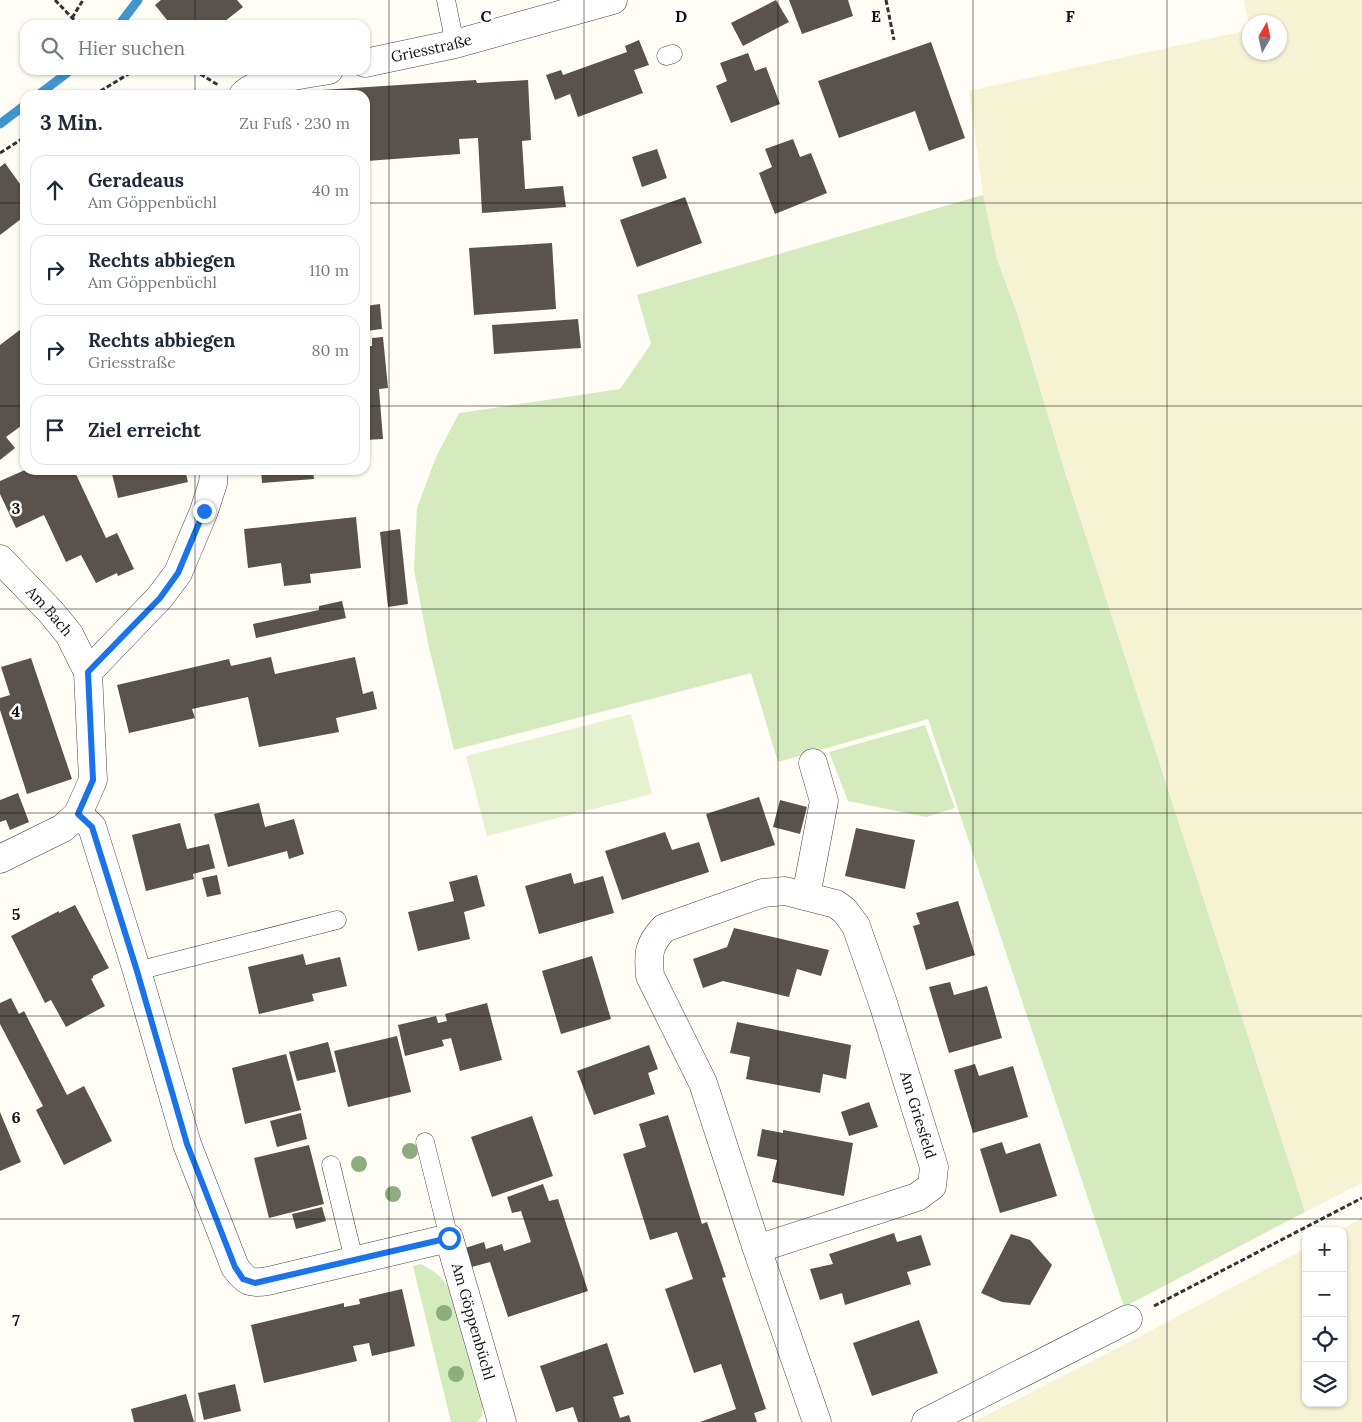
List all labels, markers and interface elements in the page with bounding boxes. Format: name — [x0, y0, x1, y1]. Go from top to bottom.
text: C — [480, 6, 492, 26]
text: D — [675, 6, 687, 26]
text: E — [871, 6, 881, 26]
text: F — [1065, 6, 1075, 26]
north arrow — [1242, 15, 1287, 60]
search box — [20, 20, 370, 75]
street label: Griesstraße — [389, 30, 474, 66]
icon: search — [38, 34, 66, 62]
text: Hier suchen — [78, 36, 185, 60]
text: 3 Min. — [40, 109, 103, 136]
text: Zu Fuß · 230 m — [239, 113, 350, 133]
text: Geradeaus — [88, 168, 184, 192]
icon: ahead — [41, 176, 69, 204]
text: 40 m — [312, 180, 349, 200]
text: Am Göppenbüchl — [88, 192, 217, 212]
text: Rechts abbiegen — [88, 248, 235, 272]
icon: right — [41, 256, 69, 284]
text: 110 m — [309, 260, 349, 280]
text: Am Göppenbüchl — [88, 272, 217, 292]
text: Rechts abbiegen — [88, 328, 235, 352]
icon: right — [41, 336, 69, 364]
text: 80 m — [312, 340, 349, 360]
text: Griesstraße — [88, 352, 176, 372]
icon: arrive — [41, 416, 69, 444]
text: Ziel erreicht — [88, 418, 201, 442]
text: 3 — [12, 498, 21, 518]
route end — [193, 500, 216, 523]
street label: Am Bach — [22, 581, 77, 640]
text: 4 — [12, 701, 21, 721]
text: 5 — [12, 904, 21, 924]
street label: Am Griesfeld — [896, 1068, 941, 1161]
text: 6 — [11, 1107, 21, 1127]
route start — [438, 1227, 461, 1250]
map controls — [1302, 1227, 1347, 1407]
button: + — [1302, 1227, 1347, 1272]
street label: Am Göppenbüchl — [447, 1260, 499, 1382]
button: − — [1302, 1272, 1347, 1317]
text: 7 — [12, 1310, 20, 1330]
button: locate — [1302, 1317, 1347, 1362]
button: layers — [1302, 1362, 1347, 1407]

